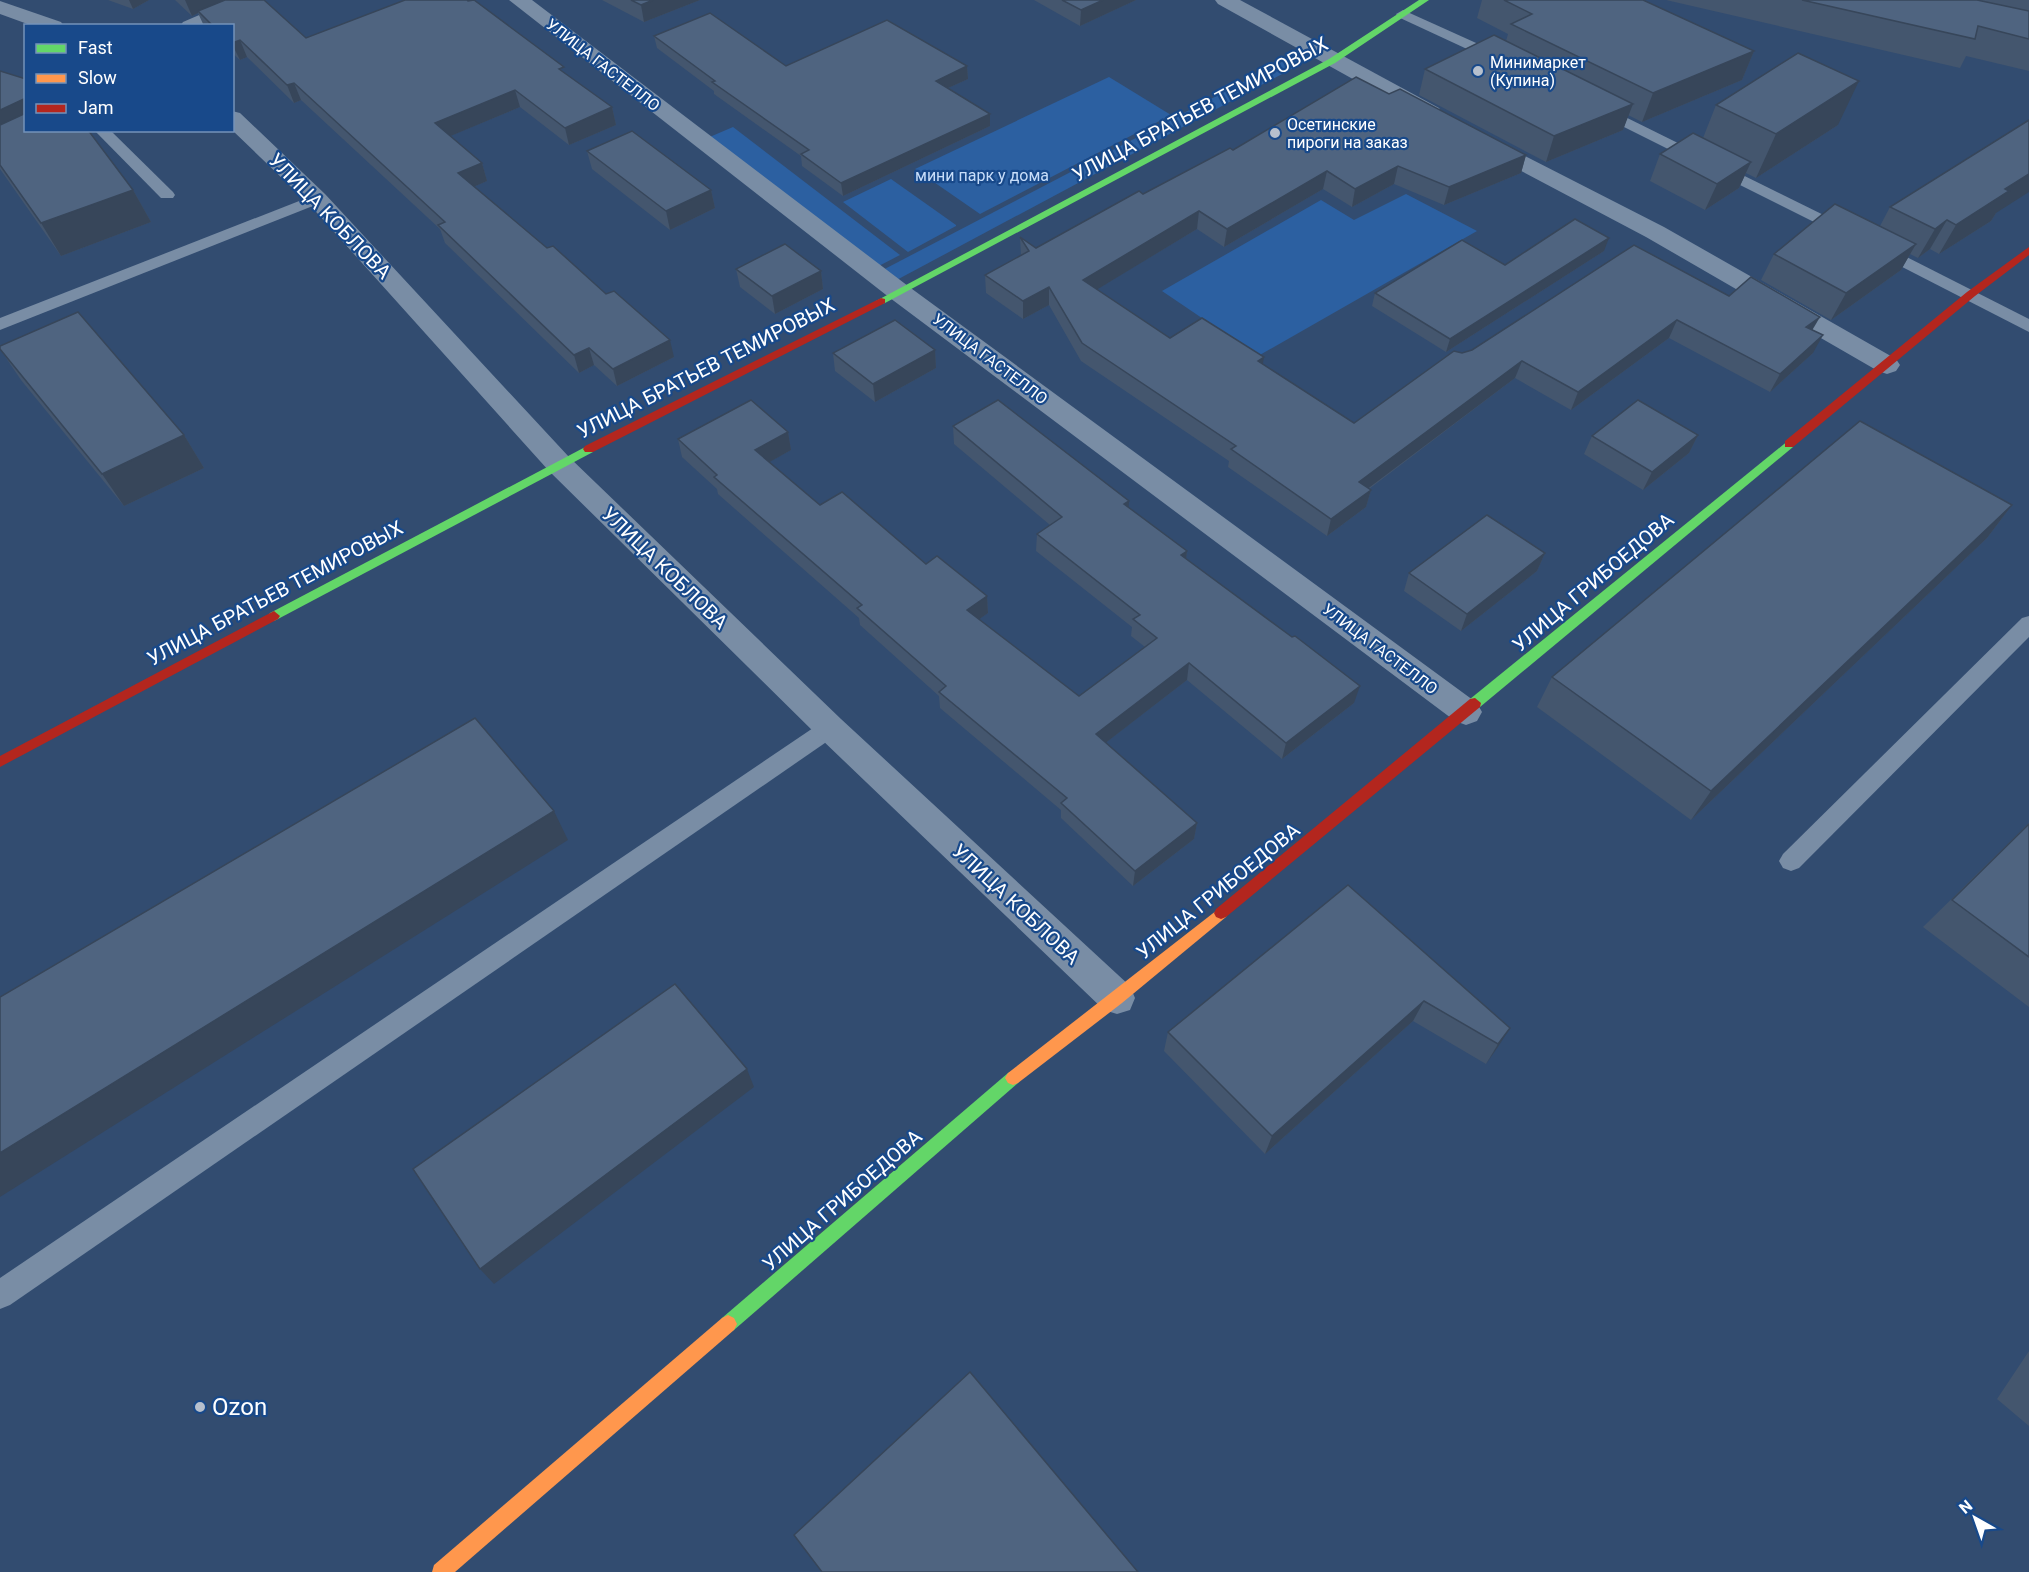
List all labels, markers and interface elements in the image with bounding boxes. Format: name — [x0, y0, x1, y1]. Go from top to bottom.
street label: УЛИЦА ГАСТЕЛЛО — [542, 15, 664, 115]
legend — [24, 24, 234, 132]
street label: УЛИЦА БРАТЬЕВ ТЕМИРОВЫХ — [1068, 31, 1332, 187]
text: Fast — [78, 37, 113, 58]
place label: Минимаркет (Купина) — [1490, 53, 1586, 90]
marker: Минимаркет (Купина) — [1471, 64, 1485, 78]
text: Slow — [78, 67, 117, 88]
text: Jam — [78, 97, 114, 118]
place label: Осетинские пироги на заказ — [1287, 115, 1408, 152]
marker: Осетинские пироги на заказ — [1268, 126, 1282, 140]
street label: УЛИЦА КОБЛОВА — [264, 148, 396, 284]
park label: мини парк у дома — [915, 166, 1049, 185]
street label: УЛИЦА БРАТЬЕВ ТЕМИРОВЫХ — [573, 292, 839, 444]
street label: УЛИЦА ГАСТЕЛЛО — [929, 310, 1051, 408]
street label: УЛИЦА КОБЛОВА — [597, 502, 733, 634]
street label: УЛИЦА ГРИБОЕДОВА — [1507, 508, 1679, 656]
street label: УЛИЦА БРАТЬЕВ ТЕМИРОВЫХ — [143, 515, 407, 671]
street label: УЛИЦА ГАСТЕЛЛО — [1319, 600, 1441, 698]
street label: УЛИЦА ГРИБОЕДОВА — [1132, 818, 1304, 964]
street label: УЛИЦА КОБЛОВА — [947, 839, 1085, 969]
street label: УЛИЦА ГРИБОЕДОВА — [757, 1124, 927, 1276]
place label: Ozon — [212, 1393, 267, 1421]
marker: Ozon — [193, 1400, 207, 1414]
north arrow — [1945, 1488, 2005, 1548]
text: N — [1955, 1496, 1976, 1518]

